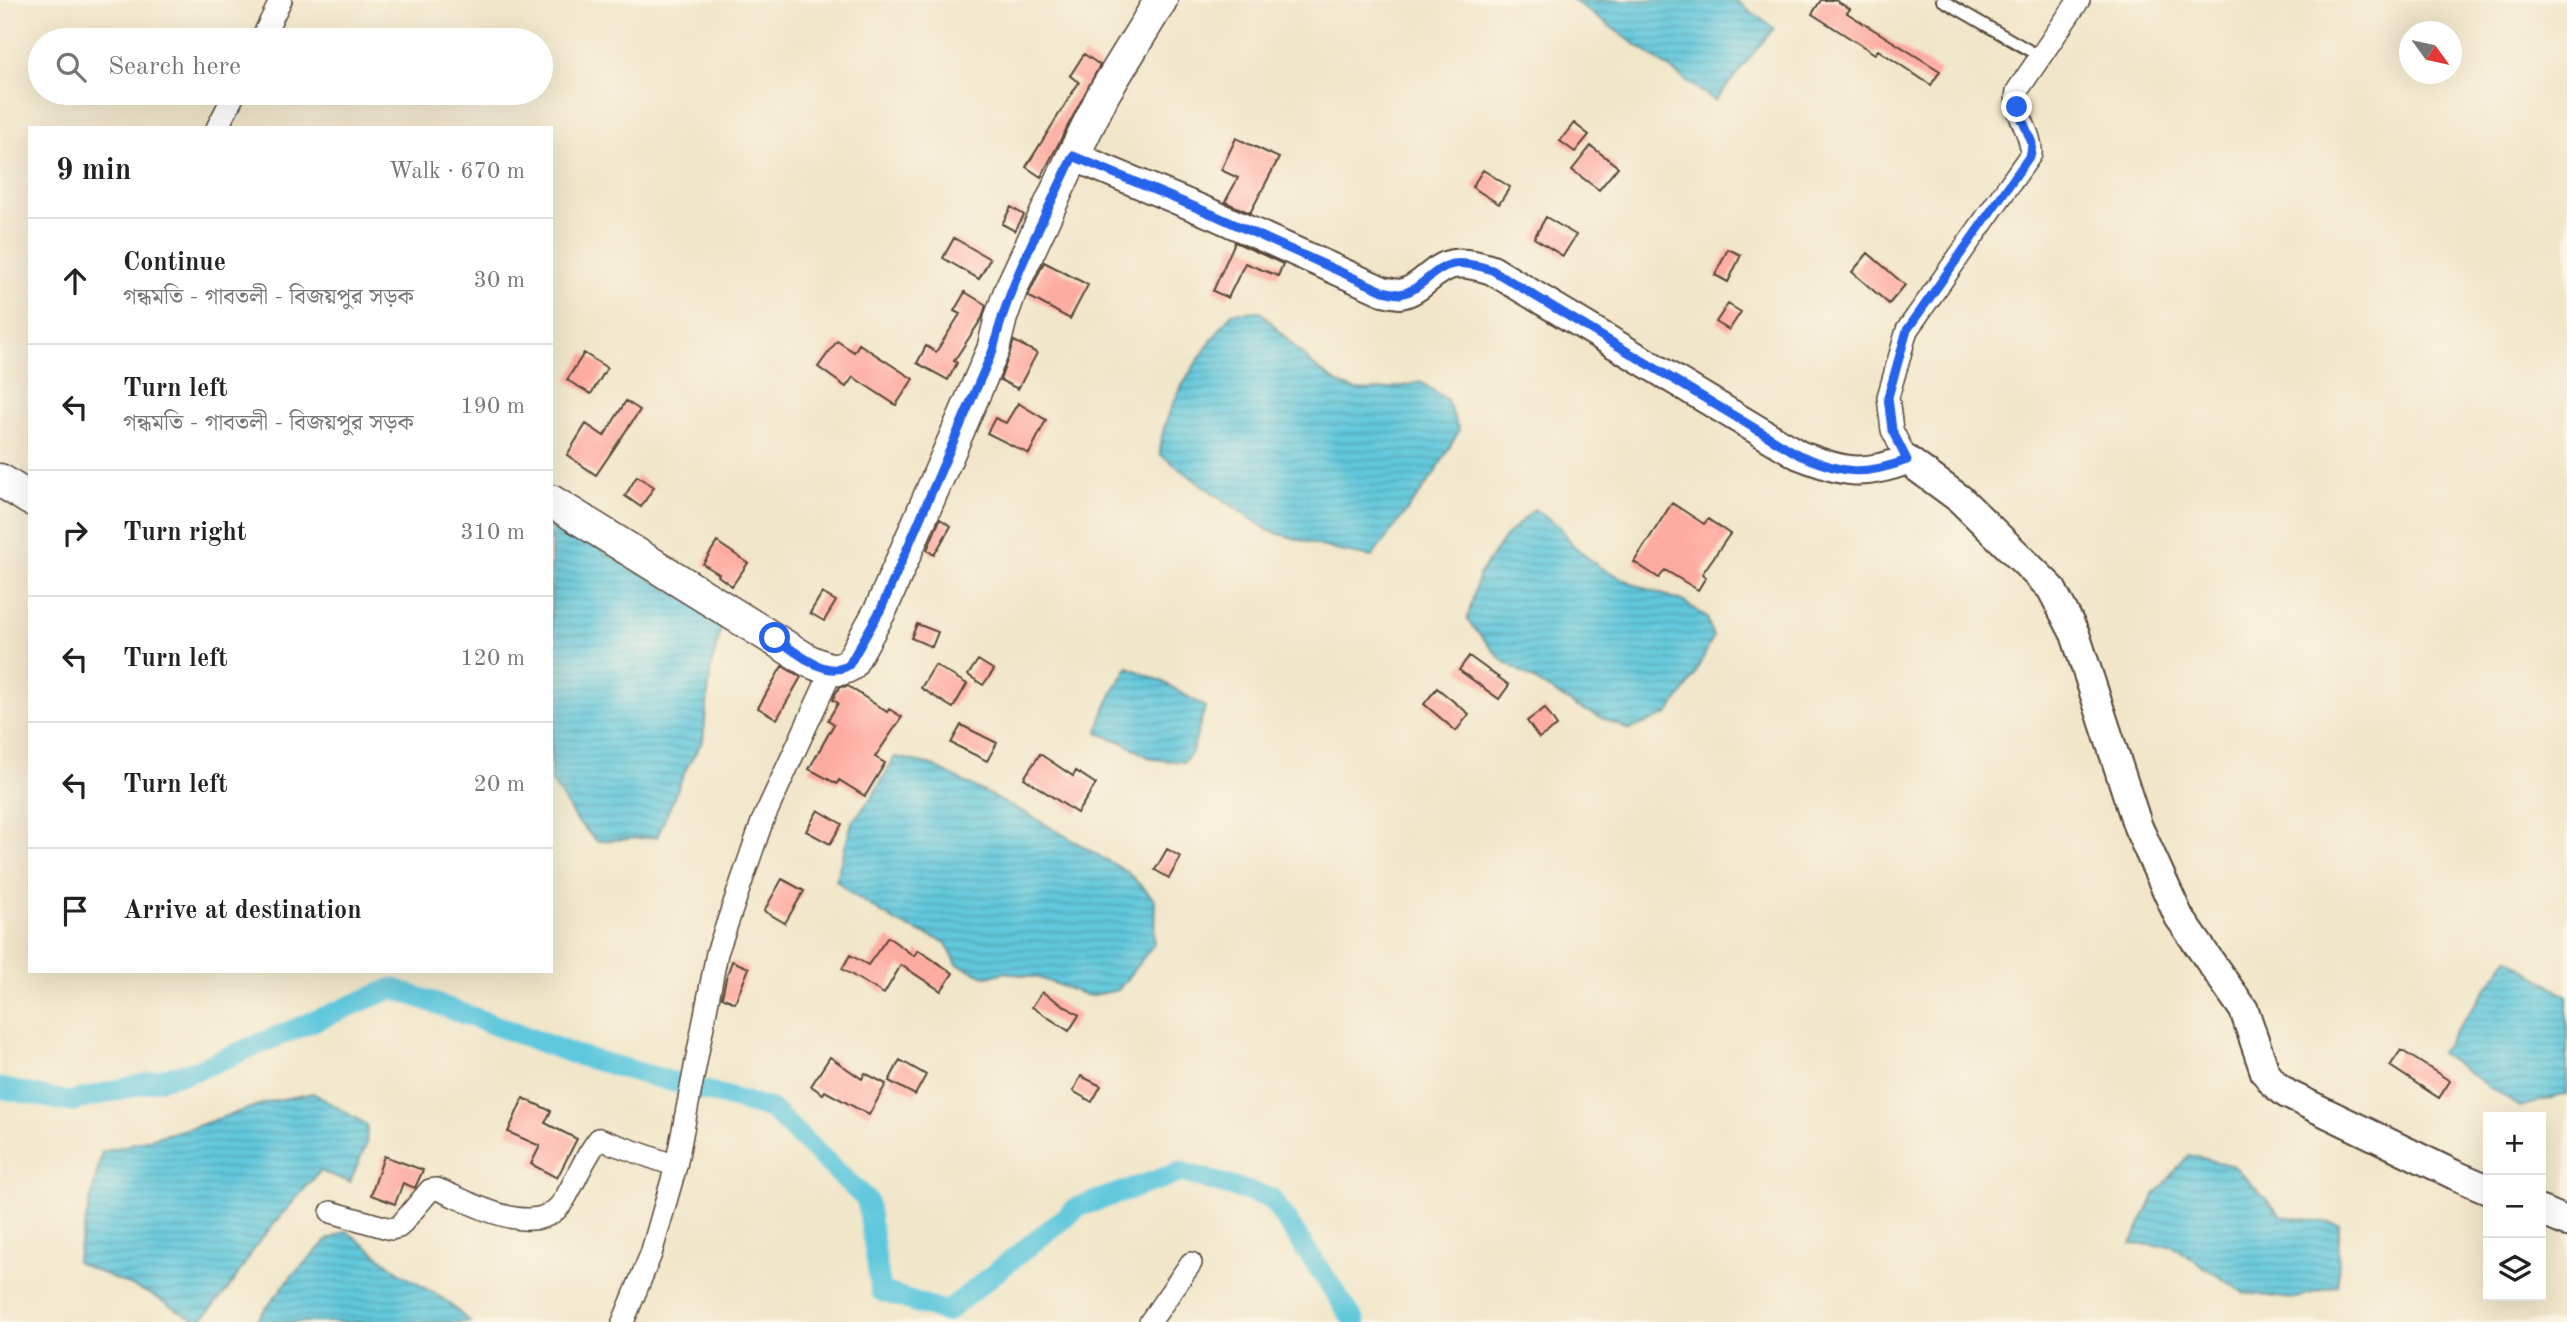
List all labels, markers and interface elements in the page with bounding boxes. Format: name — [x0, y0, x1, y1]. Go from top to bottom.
north arrow — [2399, 21, 2462, 84]
search box — [28, 28, 553, 105]
icon: search — [52, 48, 90, 86]
text: Search here — [108, 54, 241, 80]
route end — [2001, 91, 2032, 122]
text: 9 min — [56, 156, 131, 186]
text: Walk · 670 m — [389, 160, 525, 183]
text: Continue — [123, 250, 226, 276]
icon: ahead — [56, 262, 94, 300]
text: 30 m — [474, 269, 525, 292]
text: গন্ধমতি - গাবতলী - বিজয়পুর সড়ক — [123, 286, 414, 309]
text: Turn left — [123, 376, 228, 402]
icon: left — [56, 388, 94, 426]
text: 190 m — [460, 395, 525, 418]
text: গন্ধমতি - গাবতলী - বিজয়পুর সড়ক — [123, 412, 414, 435]
icon: right — [56, 514, 94, 552]
text: Turn right — [123, 520, 246, 546]
text: 310 m — [460, 521, 525, 544]
route start — [759, 622, 790, 653]
icon: left — [56, 640, 94, 678]
text: Turn left — [123, 646, 228, 672]
text: 120 m — [460, 647, 525, 670]
icon: left — [56, 766, 94, 804]
text: Turn left — [123, 772, 228, 798]
text: 20 m — [474, 773, 525, 796]
icon: arrive — [56, 892, 94, 930]
text: Arrive at destination — [123, 898, 362, 924]
map controls — [2483, 1112, 2546, 1301]
button: + — [2483, 1112, 2546, 1175]
button: − — [2483, 1175, 2546, 1238]
button: layers — [2483, 1238, 2546, 1301]

